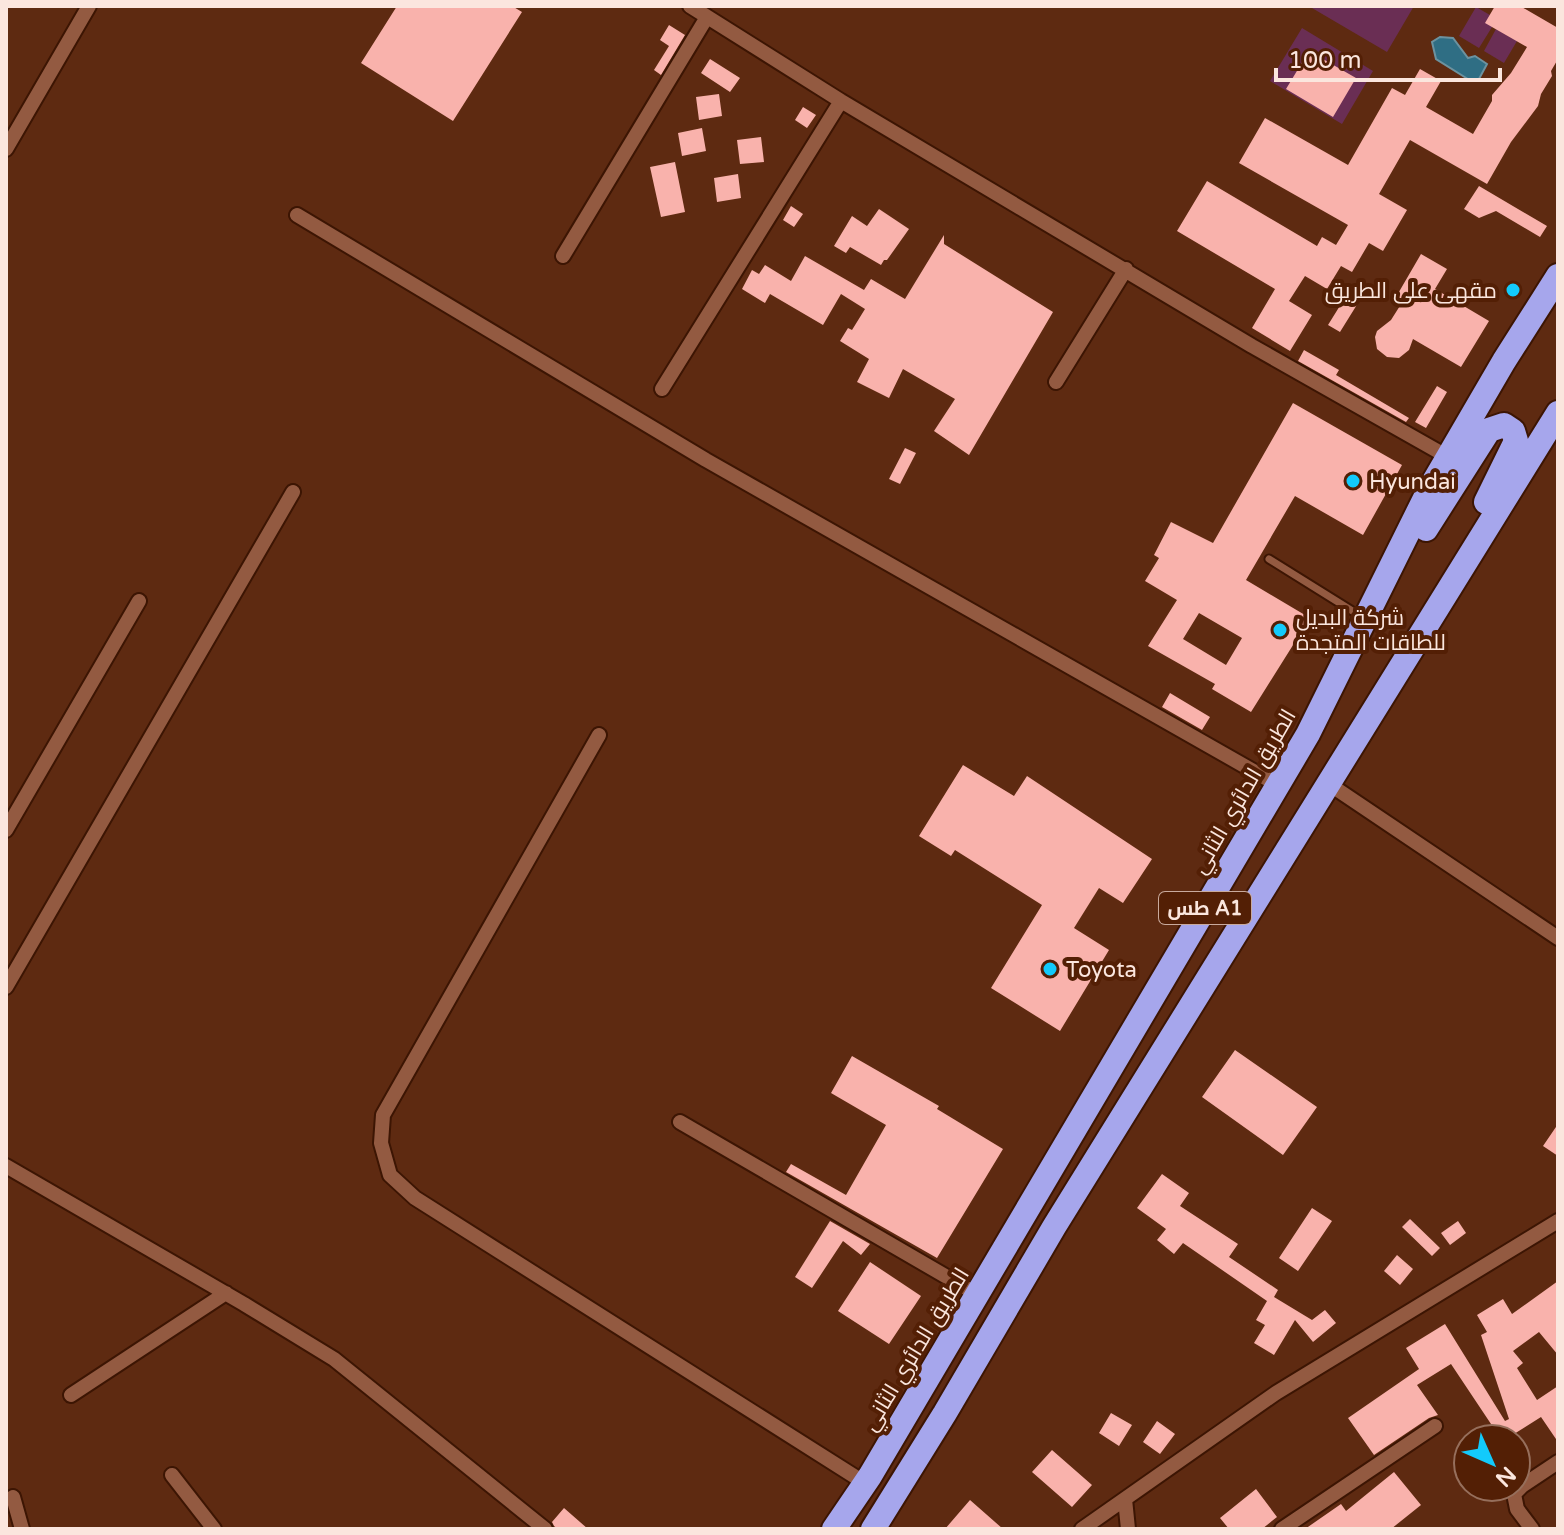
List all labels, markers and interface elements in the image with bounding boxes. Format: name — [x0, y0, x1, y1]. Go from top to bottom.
scale bar — [1276, 32, 1500, 82]
text: 100 m — [1288, 46, 1362, 75]
place label: مقهى على الطريق — [1325, 278, 1497, 304]
marker: مقهى على الطريق — [1504, 281, 1522, 299]
place label: Hyundai — [1369, 469, 1456, 495]
marker: Hyundai — [1344, 472, 1362, 490]
place label: شركة البديل للطاقات المتجدة — [1296, 605, 1446, 656]
marker: شركة البديل للطاقات المتجدة — [1271, 621, 1289, 639]
street label: الطريق الدائري الثاني — [1186, 705, 1304, 880]
road number: طس A1 — [1159, 892, 1251, 924]
place label: Toyota — [1066, 957, 1137, 983]
marker: Toyota — [1041, 960, 1059, 978]
street label: الطريق الدائري الثاني — [857, 1263, 977, 1437]
north arrow — [1452, 1423, 1532, 1503]
text: N — [1490, 1461, 1521, 1492]

